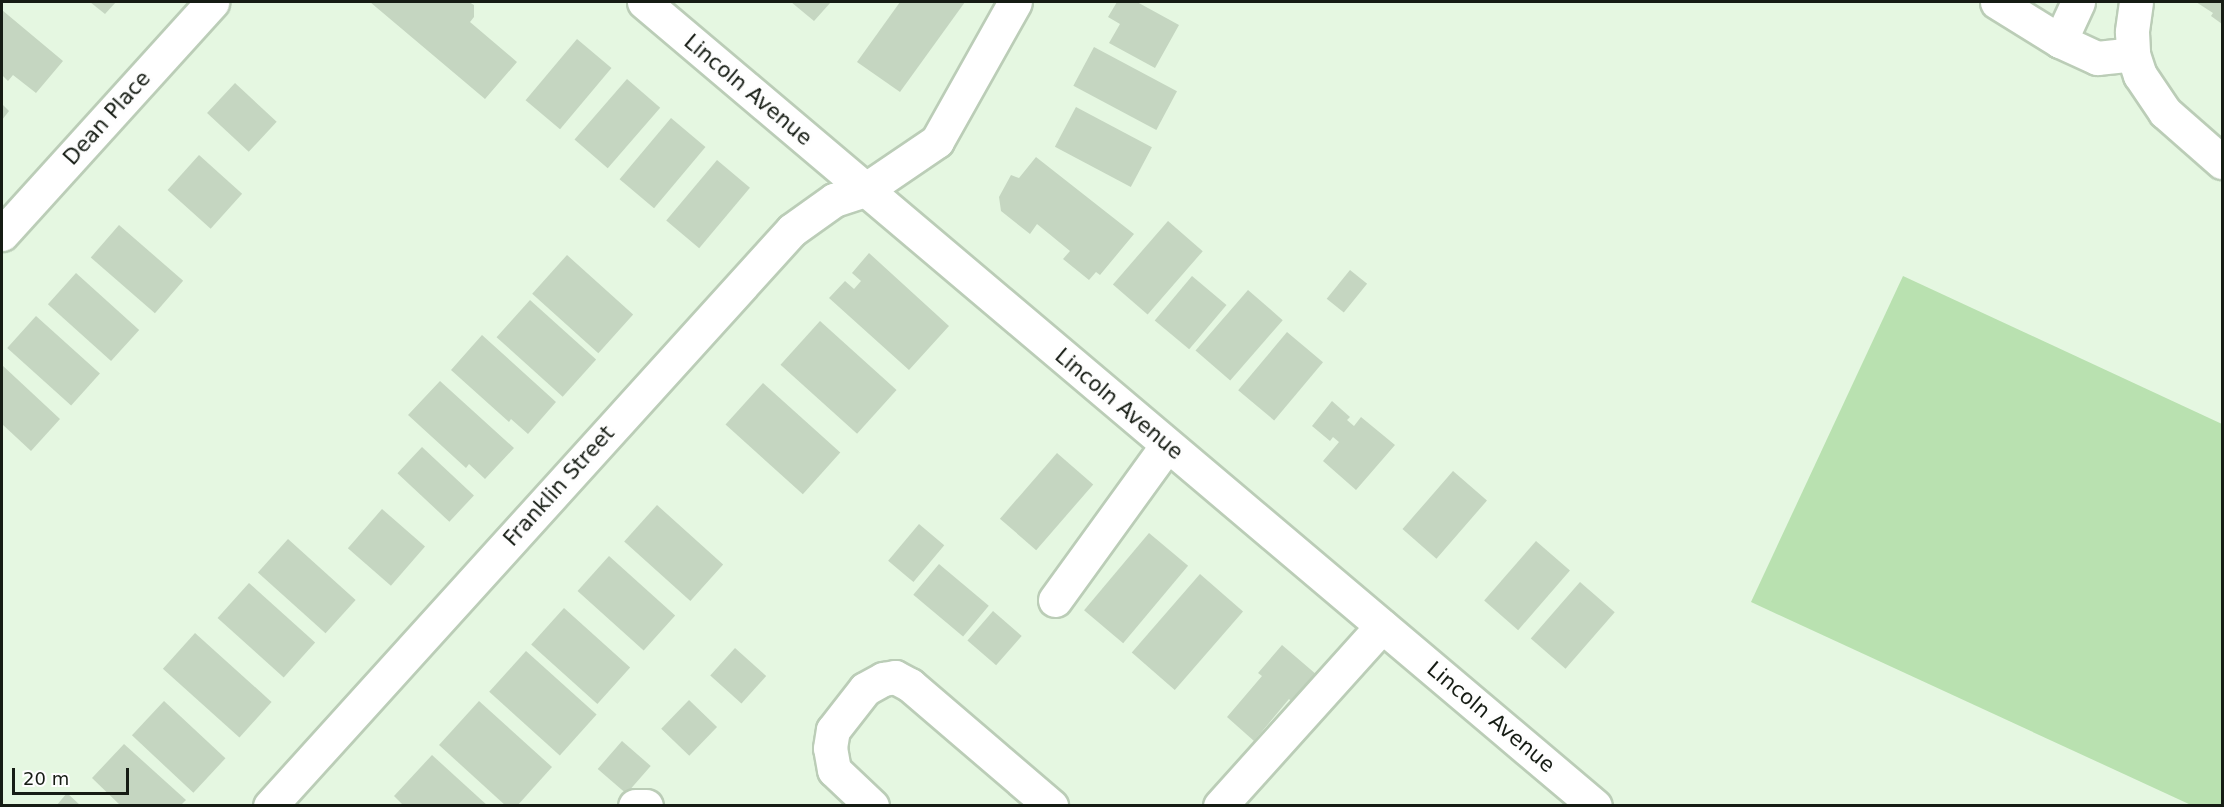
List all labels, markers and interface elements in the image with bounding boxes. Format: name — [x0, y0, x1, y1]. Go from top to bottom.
street label: Lincoln Avenue — [679, 29, 817, 151]
street label: Dean Place — [58, 66, 156, 170]
street label: Lincoln Avenue — [1050, 343, 1188, 465]
street label: Franklin Street — [498, 421, 620, 551]
street label: Lincoln Avenue — [1422, 656, 1560, 778]
scale bar — [15, 756, 132, 794]
text: 20 m — [23, 768, 69, 789]

